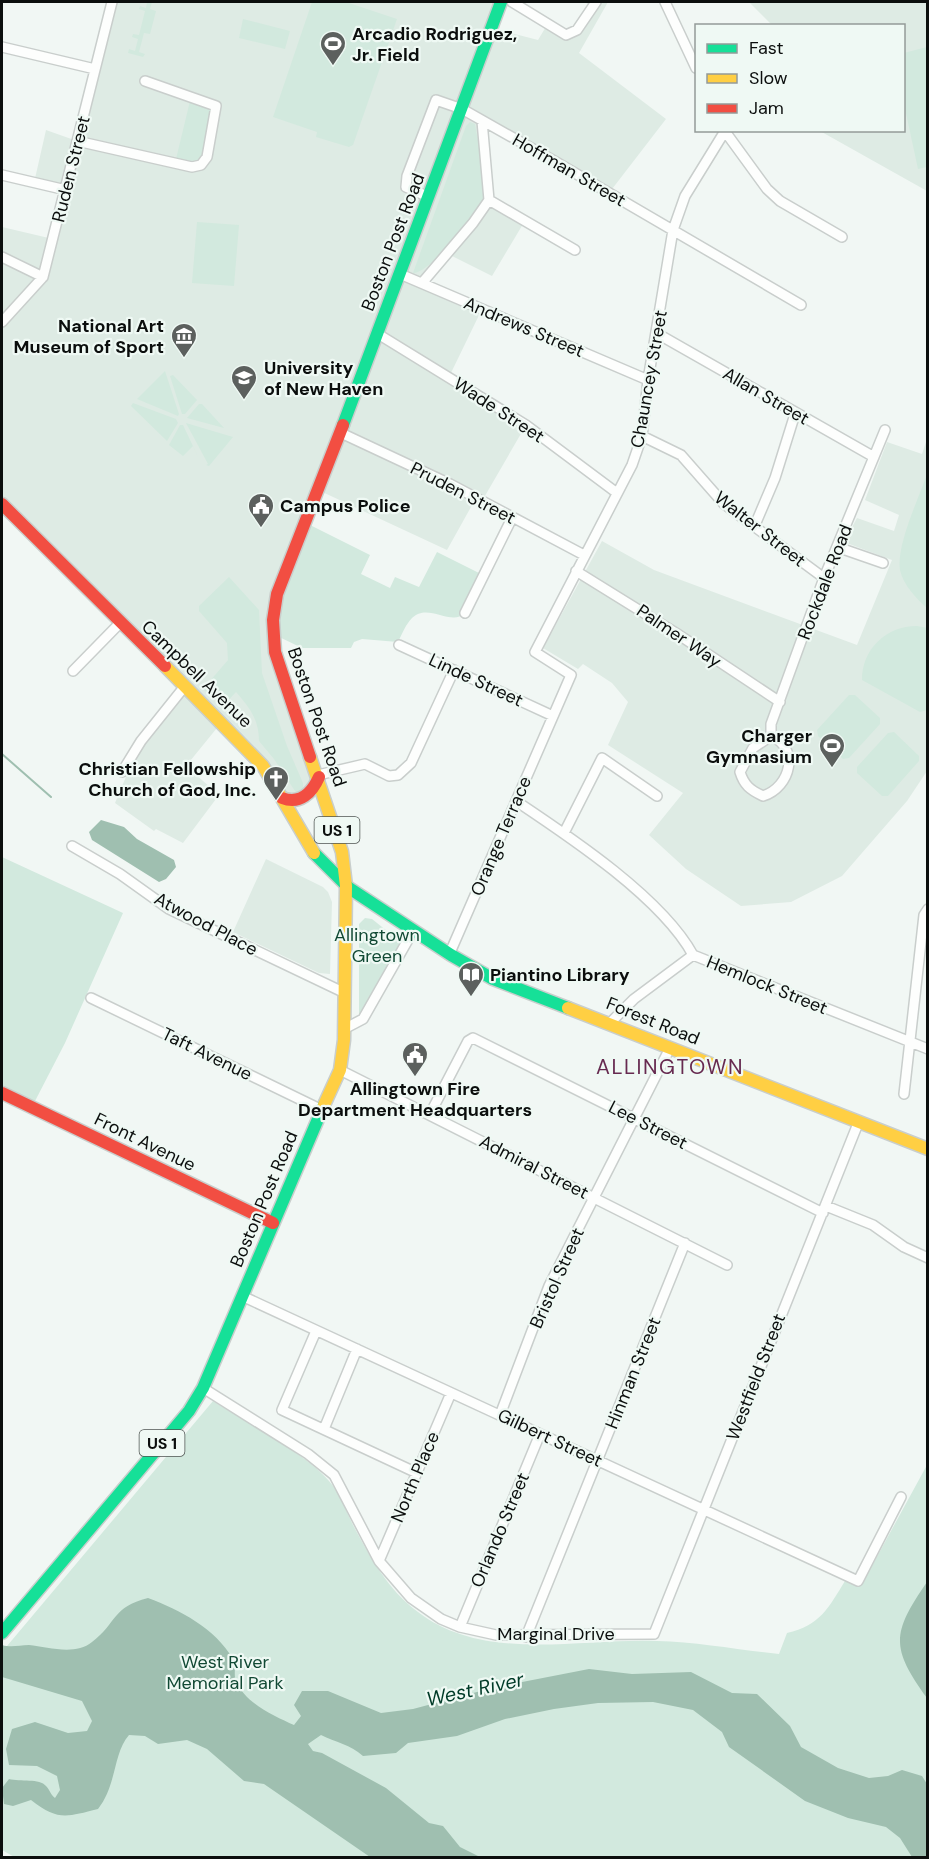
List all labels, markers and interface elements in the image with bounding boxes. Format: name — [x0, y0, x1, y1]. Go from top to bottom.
place label: Arcadio Rodriguez, Jr. Field — [352, 22, 517, 67]
legend — [695, 24, 905, 132]
sports icon: Arcadio Rodriguez, Jr. Field — [318, 29, 348, 67]
text: Fast — [749, 36, 784, 60]
text: Slow — [749, 66, 788, 90]
text: Jam — [749, 96, 784, 120]
street label: Ruden Street — [46, 113, 96, 225]
street label: Hoffman Street — [508, 128, 630, 212]
street label: Boston Post Road — [356, 170, 430, 314]
street label: Andrews Street — [460, 291, 588, 363]
street label: Chauncey Street — [625, 308, 673, 450]
place label: National Art Museum of Sport — [14, 314, 164, 359]
museum icon: National Art Museum of Sport — [169, 321, 199, 359]
place label: University of New Haven — [264, 356, 383, 401]
street label: Allan Street — [718, 362, 814, 430]
school or university icon: University of New Haven — [229, 363, 259, 401]
street label: Wade Street — [449, 372, 549, 448]
street label: Pruden Street — [406, 456, 520, 530]
street label: Walter Street — [709, 486, 811, 572]
public building icon: Campus Police — [246, 491, 276, 529]
place label: Campus Police — [280, 494, 411, 518]
street label: Rockdale Road — [792, 521, 858, 643]
street label: Palmer Way — [632, 599, 726, 673]
street label: Campbell Avenue — [136, 615, 258, 733]
street label: Boston Post Road — [282, 644, 352, 790]
street label: Linde Street — [425, 648, 527, 712]
place label: Charger Gymnasium — [706, 724, 812, 769]
sports icon: Charger Gymnasium — [817, 731, 847, 769]
place label: Christian Fellowship Church of God, Inc. — [79, 757, 256, 802]
church icon: Christian Fellowship Church of God, Inc. — [261, 764, 291, 802]
street label: Orange Terrace — [465, 773, 537, 899]
road number: US 1 — [314, 817, 360, 843]
street label: Atwood Place — [150, 887, 262, 961]
park label: Allingtown Green — [334, 923, 420, 968]
street label: Hemlock Street — [703, 950, 831, 1020]
library icon: Piantino Library — [456, 960, 486, 998]
place label: Piantino Library — [490, 963, 630, 987]
street label: Forest Road — [603, 991, 703, 1051]
street label: Taft Avenue — [158, 1022, 256, 1086]
public building icon: Allingtown Fire Department Headquarters — [400, 1040, 430, 1078]
district label: ALLINGTOWN — [596, 1053, 744, 1081]
place label: Allingtown Fire Department Headquarters — [298, 1077, 532, 1122]
street label: Lee Street — [605, 1095, 691, 1155]
street label: Front Avenue — [90, 1107, 200, 1177]
street label: Boston Post Road — [224, 1127, 304, 1271]
street label: Admiral Street — [475, 1129, 593, 1205]
street label: Bristol Street — [524, 1224, 590, 1332]
street label: Westfield Street — [721, 1310, 791, 1444]
street label: Hinman Street — [600, 1313, 666, 1433]
street label: Gilbert Street — [494, 1403, 606, 1473]
street label: North Place — [385, 1428, 445, 1526]
road number: US 1 — [140, 1430, 184, 1456]
street label: Orlando Street — [465, 1469, 535, 1591]
street label: Marginal Drive — [497, 1622, 615, 1646]
park label: West River Memorial Park — [166, 1650, 284, 1695]
water label: West River — [424, 1666, 527, 1712]

